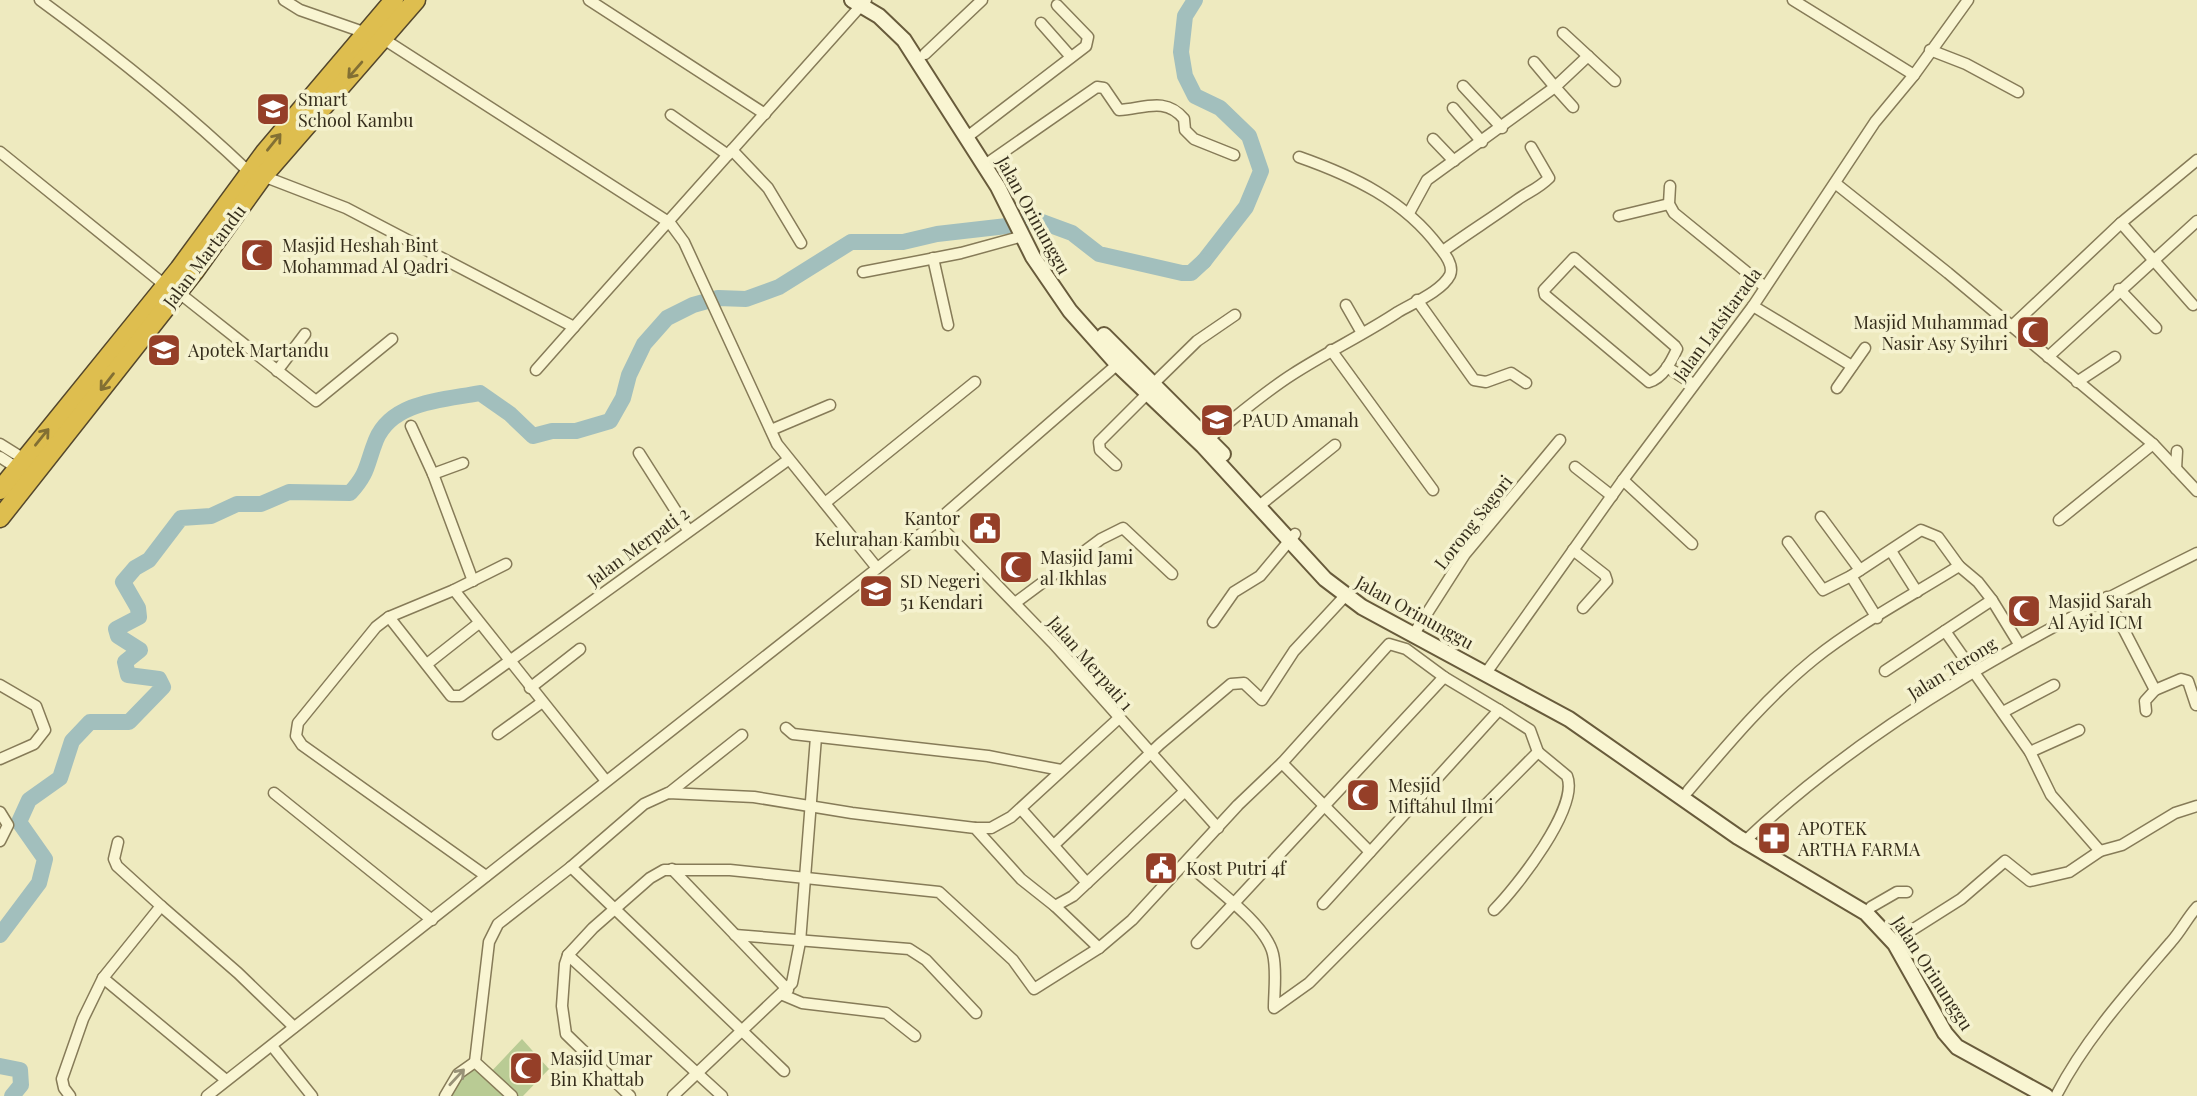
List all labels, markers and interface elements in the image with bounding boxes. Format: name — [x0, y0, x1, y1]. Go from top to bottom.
one-way arrow — [347, 61, 363, 79]
place label: Smart School Kambu — [298, 87, 414, 132]
school or university icon: Smart School Kambu — [254, 90, 292, 128]
one-way arrow — [266, 134, 281, 152]
street label: Jalan Orinunggu — [991, 151, 1077, 279]
street label: Jalan Martandu — [157, 199, 251, 313]
place label: Masjid Heshah Bint Mohammad Al Qadri — [282, 233, 449, 278]
mosque icon: Masjid Heshah Bint Mohammad Al Qadri — [238, 236, 276, 274]
street label: Jalan Latsitarada — [1667, 262, 1766, 386]
place label: Masjid Muhammad Nasir Asy Syihri — [1854, 310, 2009, 355]
mosque icon: Masjid Muhammad Nasir Asy Syihri — [2014, 313, 2052, 351]
school or university icon: Apotek Martandu — [145, 331, 183, 369]
place label: Apotek Martandu — [187, 338, 329, 362]
one-way arrow — [99, 373, 114, 391]
school or university icon: PAUD Amanah — [1198, 401, 1236, 439]
place label: PAUD Amanah — [1242, 408, 1359, 432]
one-way arrow — [35, 428, 50, 446]
street label: Lorong Sagori — [1429, 470, 1517, 574]
street label: Jalan Merpati 2 — [581, 501, 694, 592]
place label: Kantor Kelurahan Kambu — [814, 506, 961, 551]
public building icon: Kantor Kelurahan Kambu — [966, 509, 1004, 547]
place label: Masjid Jami al Ikhlas — [1040, 545, 1133, 590]
mosque icon: Masjid Jami al Ikhlas — [997, 548, 1035, 586]
place label: SD Negeri 51 Kendari — [900, 569, 983, 614]
street label: Jalan Orinunggu — [1351, 569, 1479, 655]
school or university icon: SD Negeri 51 Kendari — [857, 572, 895, 610]
place label: Masjid Sarah Al Ayid ICM — [2047, 589, 2152, 634]
mosque icon: Masjid Sarah Al Ayid ICM — [2005, 592, 2043, 630]
street label: Jalan Merpati 1 — [1042, 610, 1139, 716]
street label: Jalan Terong — [1902, 631, 2001, 705]
place label: Mesjid Miftahul Ilmi — [1388, 773, 1493, 818]
mosque icon: Mesjid Miftahul Ilmi — [1344, 776, 1382, 814]
place label: APOTEK ARTHA FARMA — [1797, 816, 1921, 861]
pharmacy icon: APOTEK ARTHA FARMA — [1755, 819, 1793, 857]
public building icon: Kost Putri 4f — [1142, 849, 1180, 887]
place label: Kost Putri 4f — [1186, 856, 1288, 880]
street label: Jalan Orinunggu — [1887, 910, 1979, 1035]
place label: Masjid Umar Bin Khattab — [550, 1046, 653, 1091]
mosque icon: Masjid Umar Bin Khattab — [507, 1049, 545, 1087]
one-way arrow — [448, 1068, 465, 1086]

